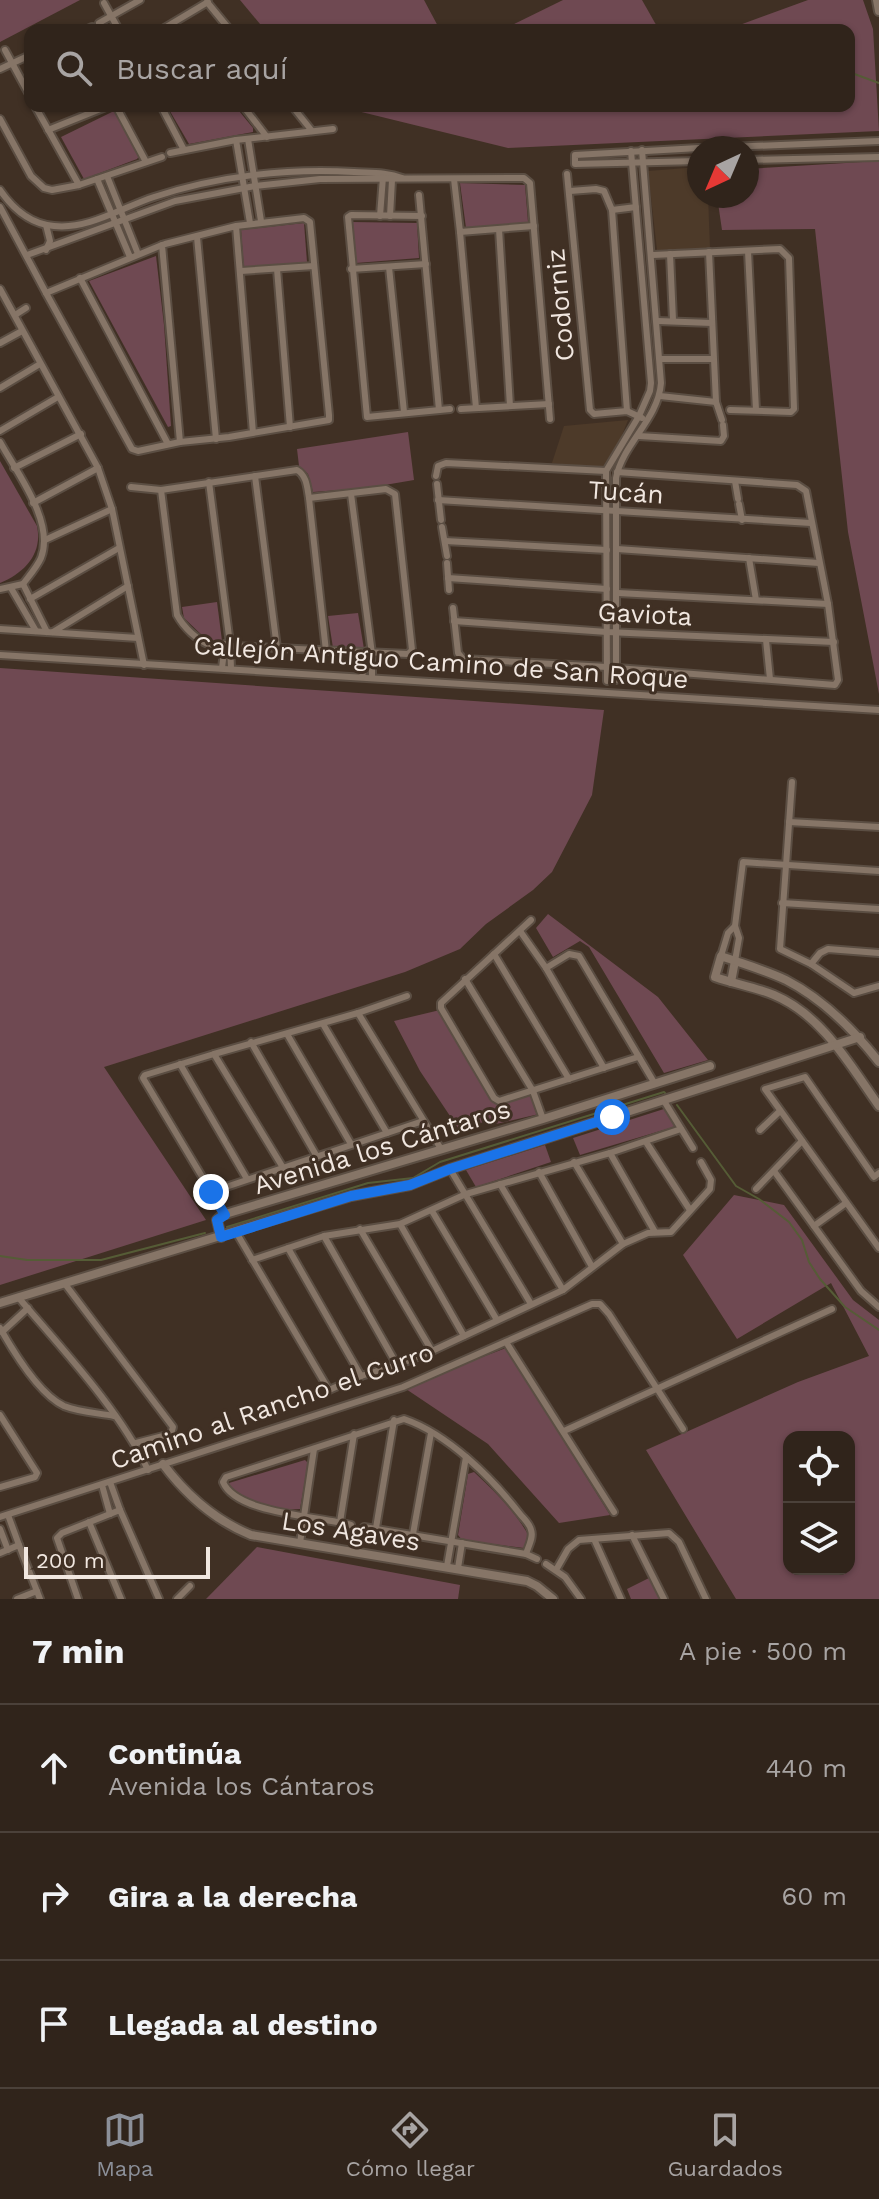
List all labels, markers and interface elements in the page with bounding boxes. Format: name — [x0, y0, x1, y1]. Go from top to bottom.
search box — [24, 24, 855, 112]
icon: search — [52, 46, 96, 90]
text: Buscar aquí — [116, 51, 288, 86]
north arrow — [687, 136, 759, 208]
street label: Codorniz — [540, 247, 580, 363]
street label: Tucán — [587, 474, 665, 510]
street label: Gaviota — [597, 597, 693, 631]
street label: Callejón Antiguo Camino de San Roque — [193, 630, 689, 694]
street label: Avenida los Cántaros — [250, 1094, 514, 1200]
route start — [594, 1099, 630, 1135]
route end — [193, 1174, 229, 1210]
street label: Camino al Rancho el Curro — [106, 1336, 438, 1476]
map controls — [783, 1431, 855, 1575]
button: locate — [783, 1431, 855, 1503]
button: layers — [783, 1503, 855, 1575]
street label: Los Agaves — [280, 1505, 422, 1557]
scale bar — [24, 1543, 210, 1579]
text: 200 m — [36, 1548, 105, 1573]
text: 7 min — [32, 1631, 125, 1671]
text: A pie · 500 m — [679, 1636, 847, 1666]
text: Continúa — [108, 1736, 241, 1771]
icon: ahead — [32, 1746, 76, 1790]
text: 440 m — [765, 1753, 847, 1783]
text: Avenida los Cántaros — [108, 1771, 375, 1801]
icon: right — [32, 1874, 76, 1918]
text: Gira a la derecha — [108, 1879, 357, 1914]
text: 60 m — [781, 1881, 847, 1911]
icon: arrive — [32, 2002, 76, 2046]
text: Llegada al destino — [108, 2007, 378, 2042]
tab: Mapa — [96, 2108, 154, 2181]
tab: Cómo llegar — [346, 2108, 475, 2181]
tab: Guardados — [667, 2108, 783, 2181]

